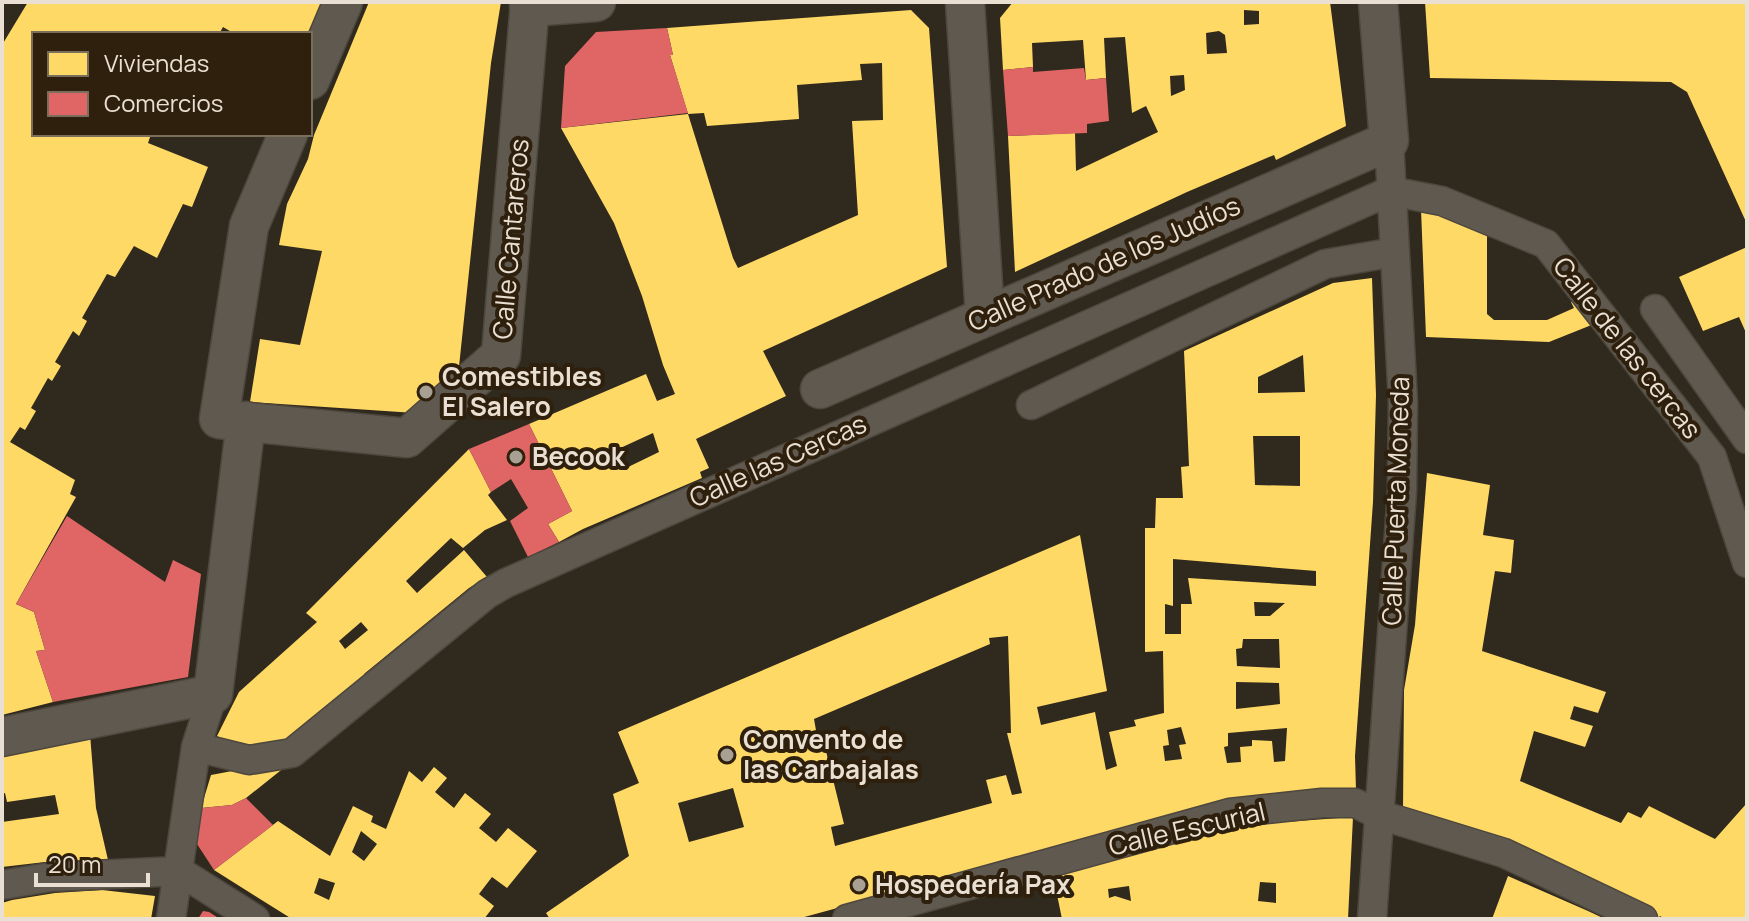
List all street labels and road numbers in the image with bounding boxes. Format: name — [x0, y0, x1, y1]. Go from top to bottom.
street label: Calle Cantareros — [483, 137, 537, 341]
street label: Calle Prado de los Judíos — [962, 187, 1245, 339]
street label: Calle de las cercas — [1545, 249, 1710, 446]
street label: Calle Puerta Moneda — [1373, 376, 1417, 626]
street label: Calle las Cercas — [683, 405, 872, 515]
street label: Calle Escurial — [1105, 793, 1269, 864]

